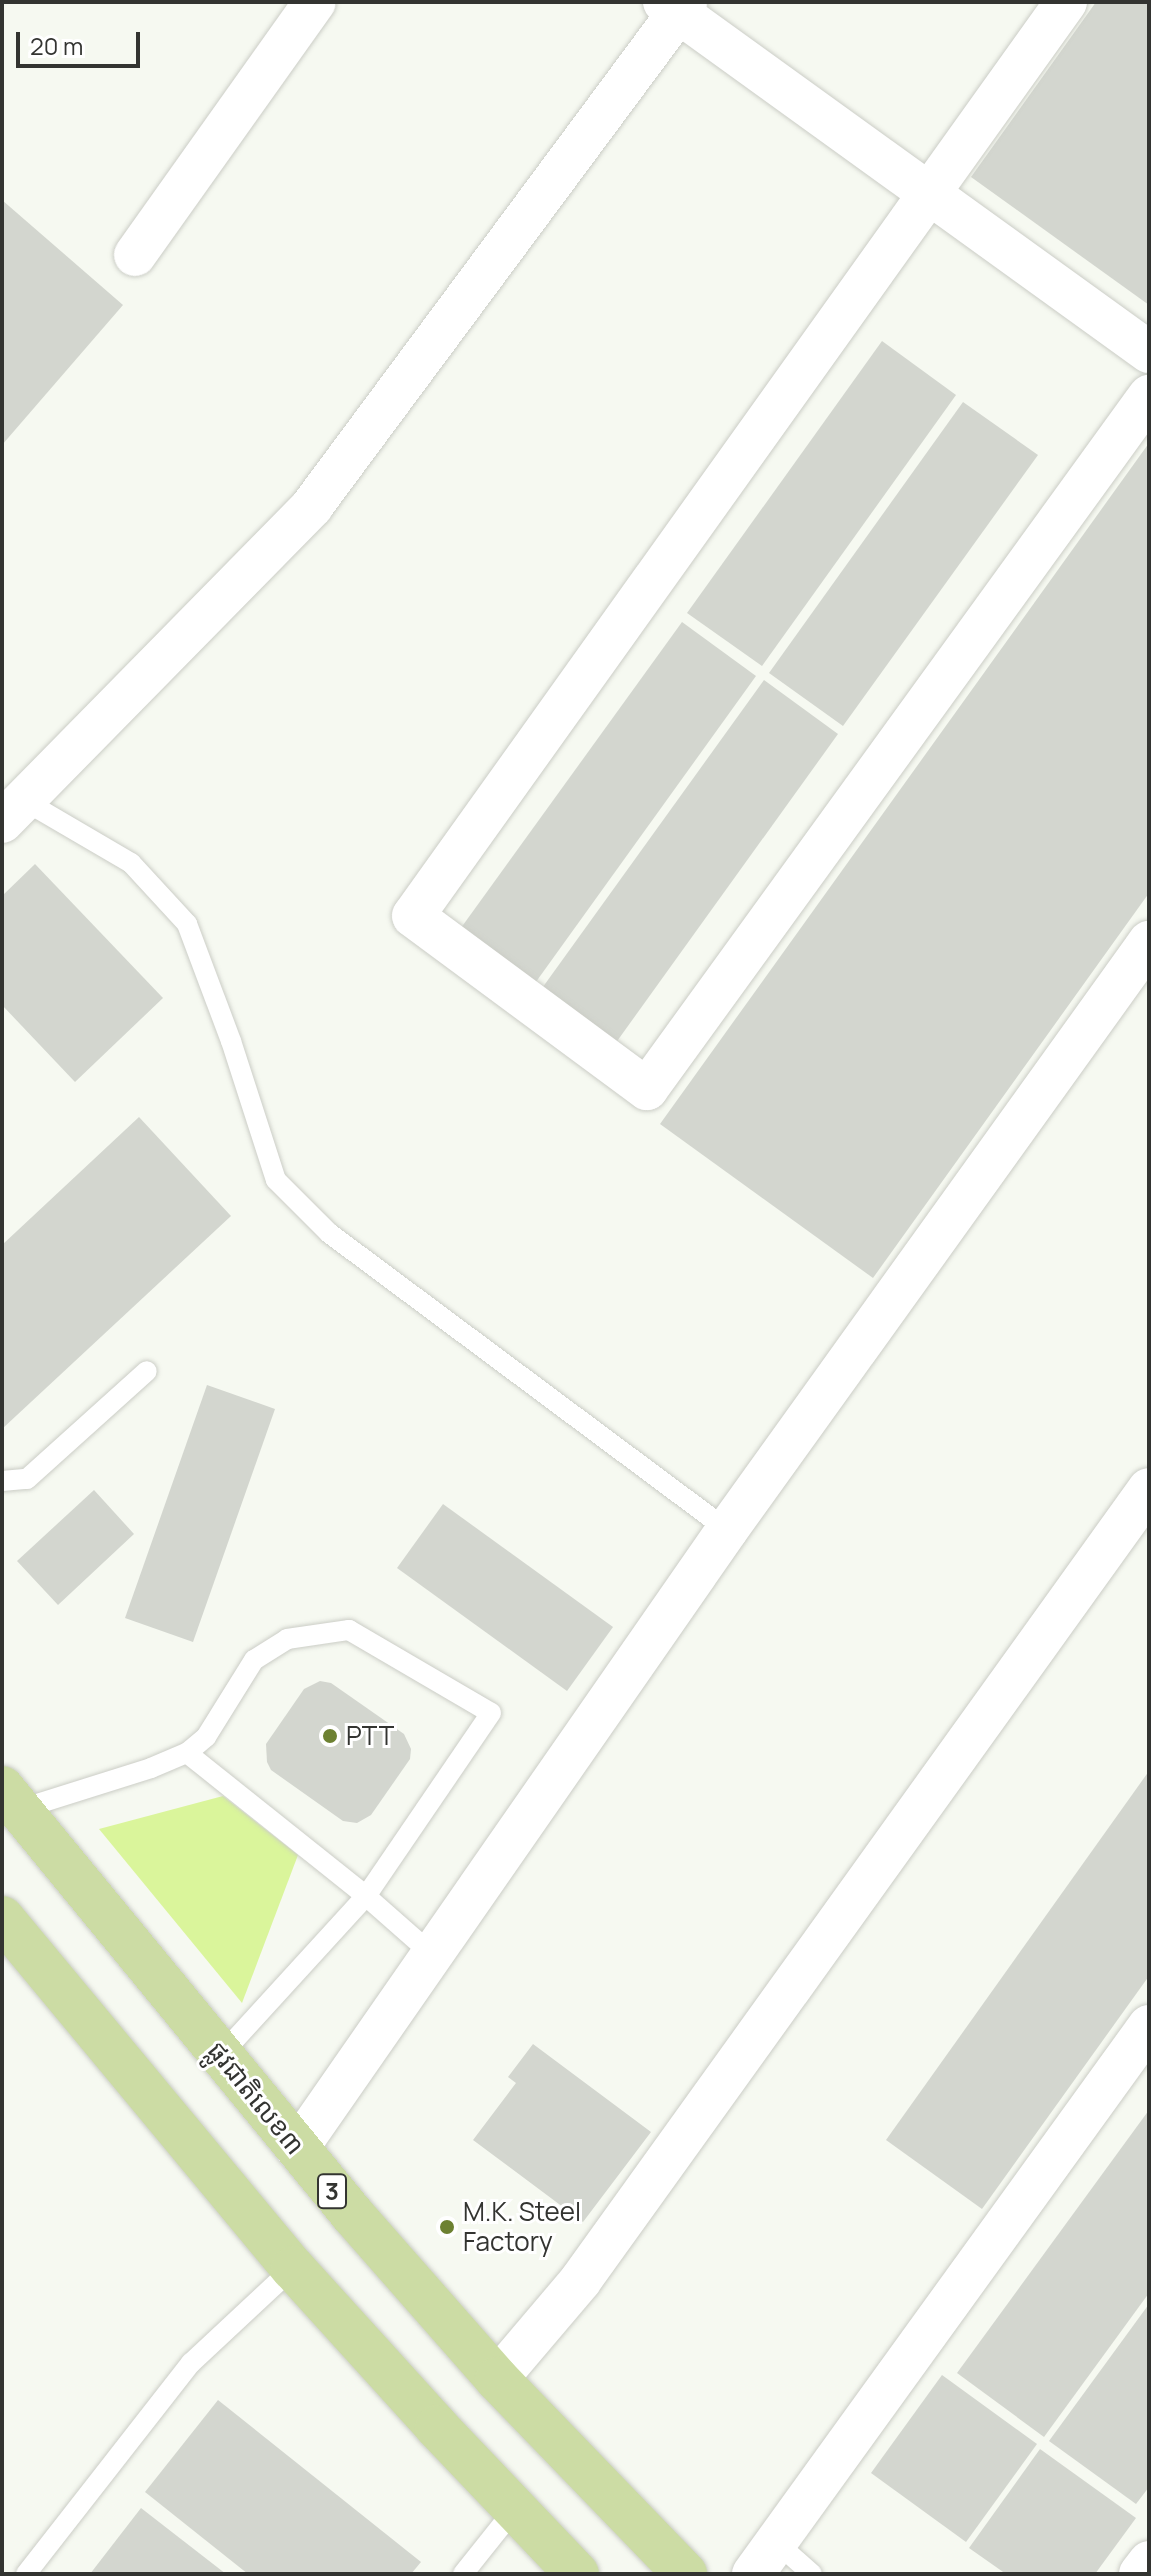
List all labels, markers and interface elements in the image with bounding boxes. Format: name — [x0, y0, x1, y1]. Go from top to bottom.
scale bar — [20, 16, 144, 66]
text: 20 m — [30, 29, 83, 62]
place label: PTT — [346, 1720, 394, 1752]
marker: PTT — [321, 1727, 339, 1745]
street label: ផ្លូវជាតិលេខ៣ — [201, 2035, 311, 2161]
road number: 3 — [316, 2171, 348, 2211]
place label: M.K. Steel Factory — [463, 2196, 581, 2258]
marker: M.K. Steel Factory — [438, 2218, 456, 2236]

